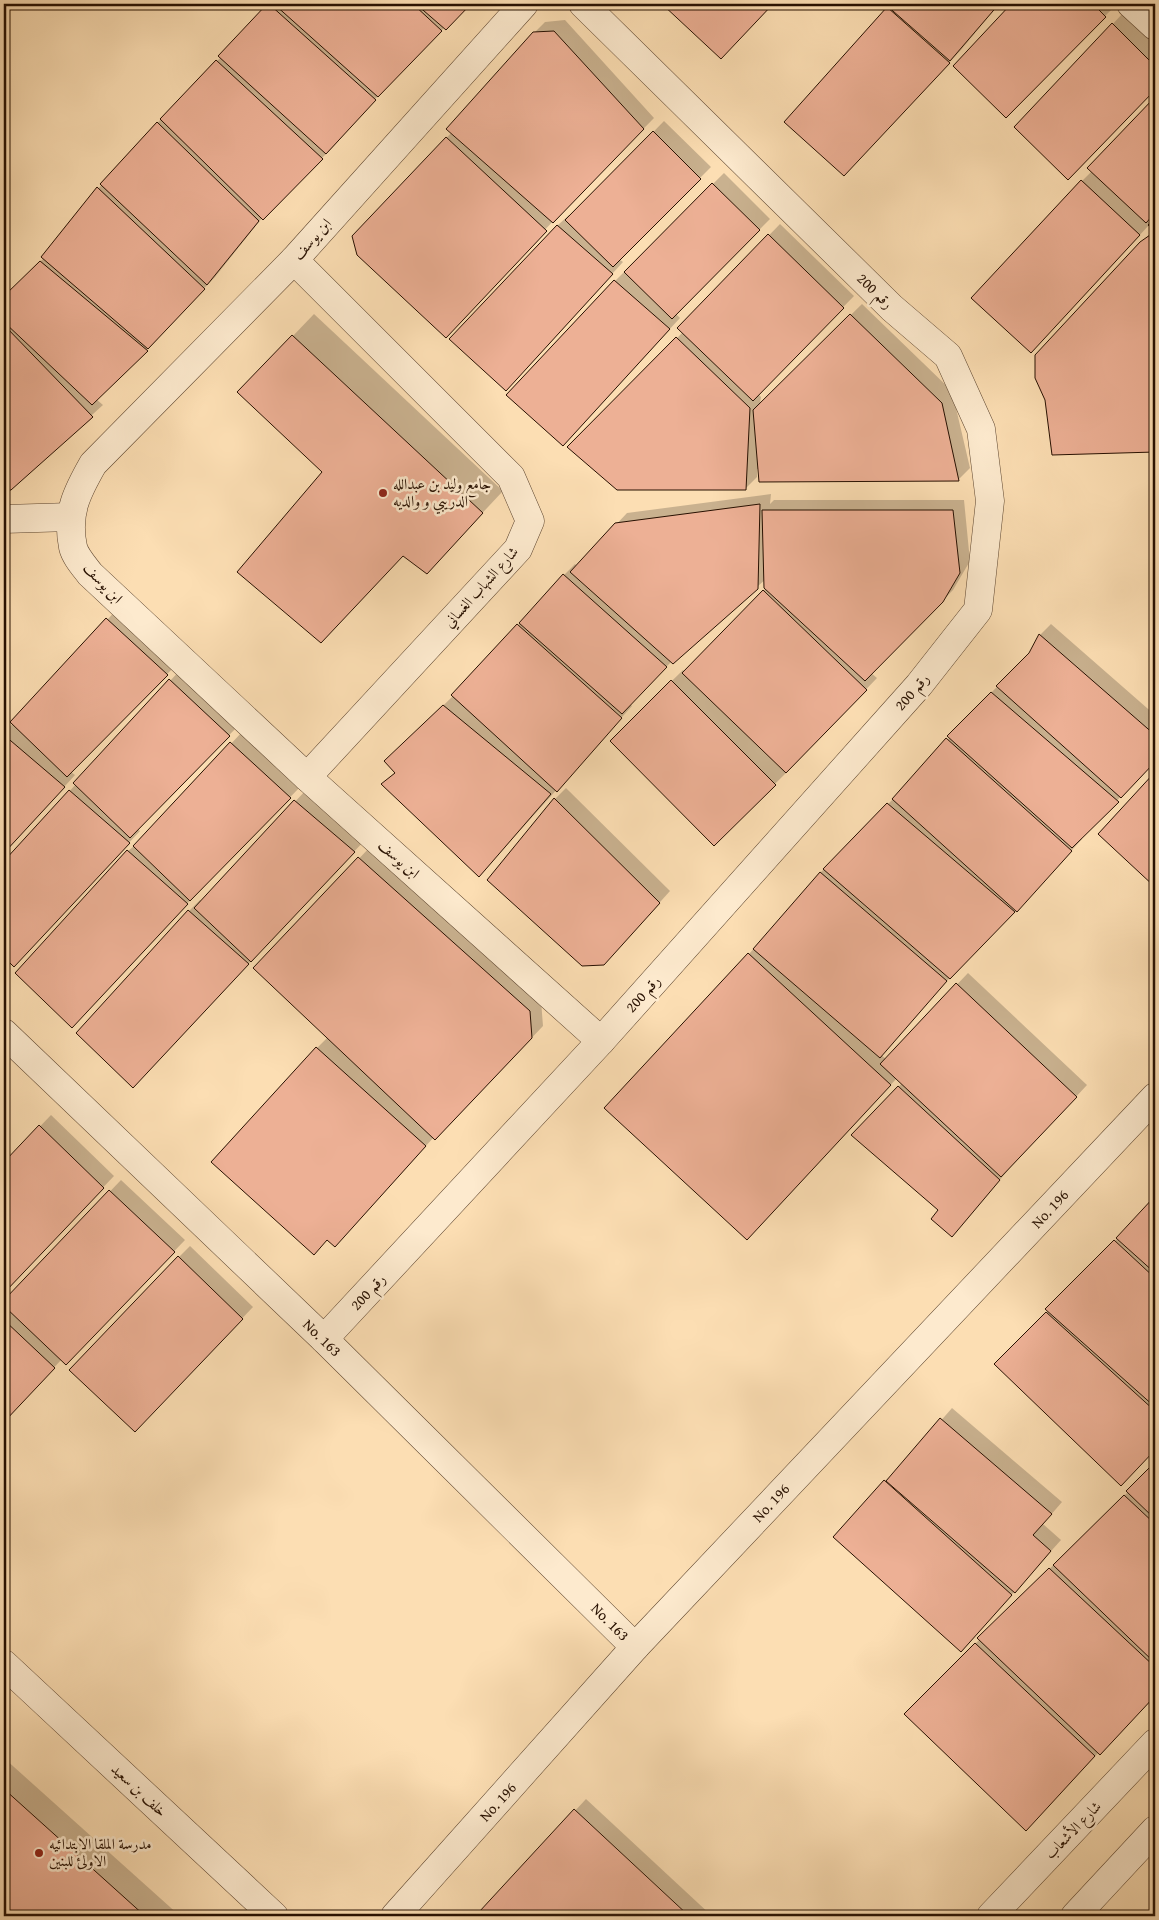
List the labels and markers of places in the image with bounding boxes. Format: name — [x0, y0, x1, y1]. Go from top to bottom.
place label: جامع وليد بن عبدالله الدريبي و والديه — [393, 473, 491, 515]
marker: جامع وليد بن عبدالله الدريبي و والديه — [377, 487, 389, 499]
place label: مدرسة الملقا الابتدائيه الاولئ للبنين — [49, 1833, 152, 1871]
marker: مدرسة الملقا الابتدائيه الاولئ للبنين — [33, 1847, 45, 1859]

